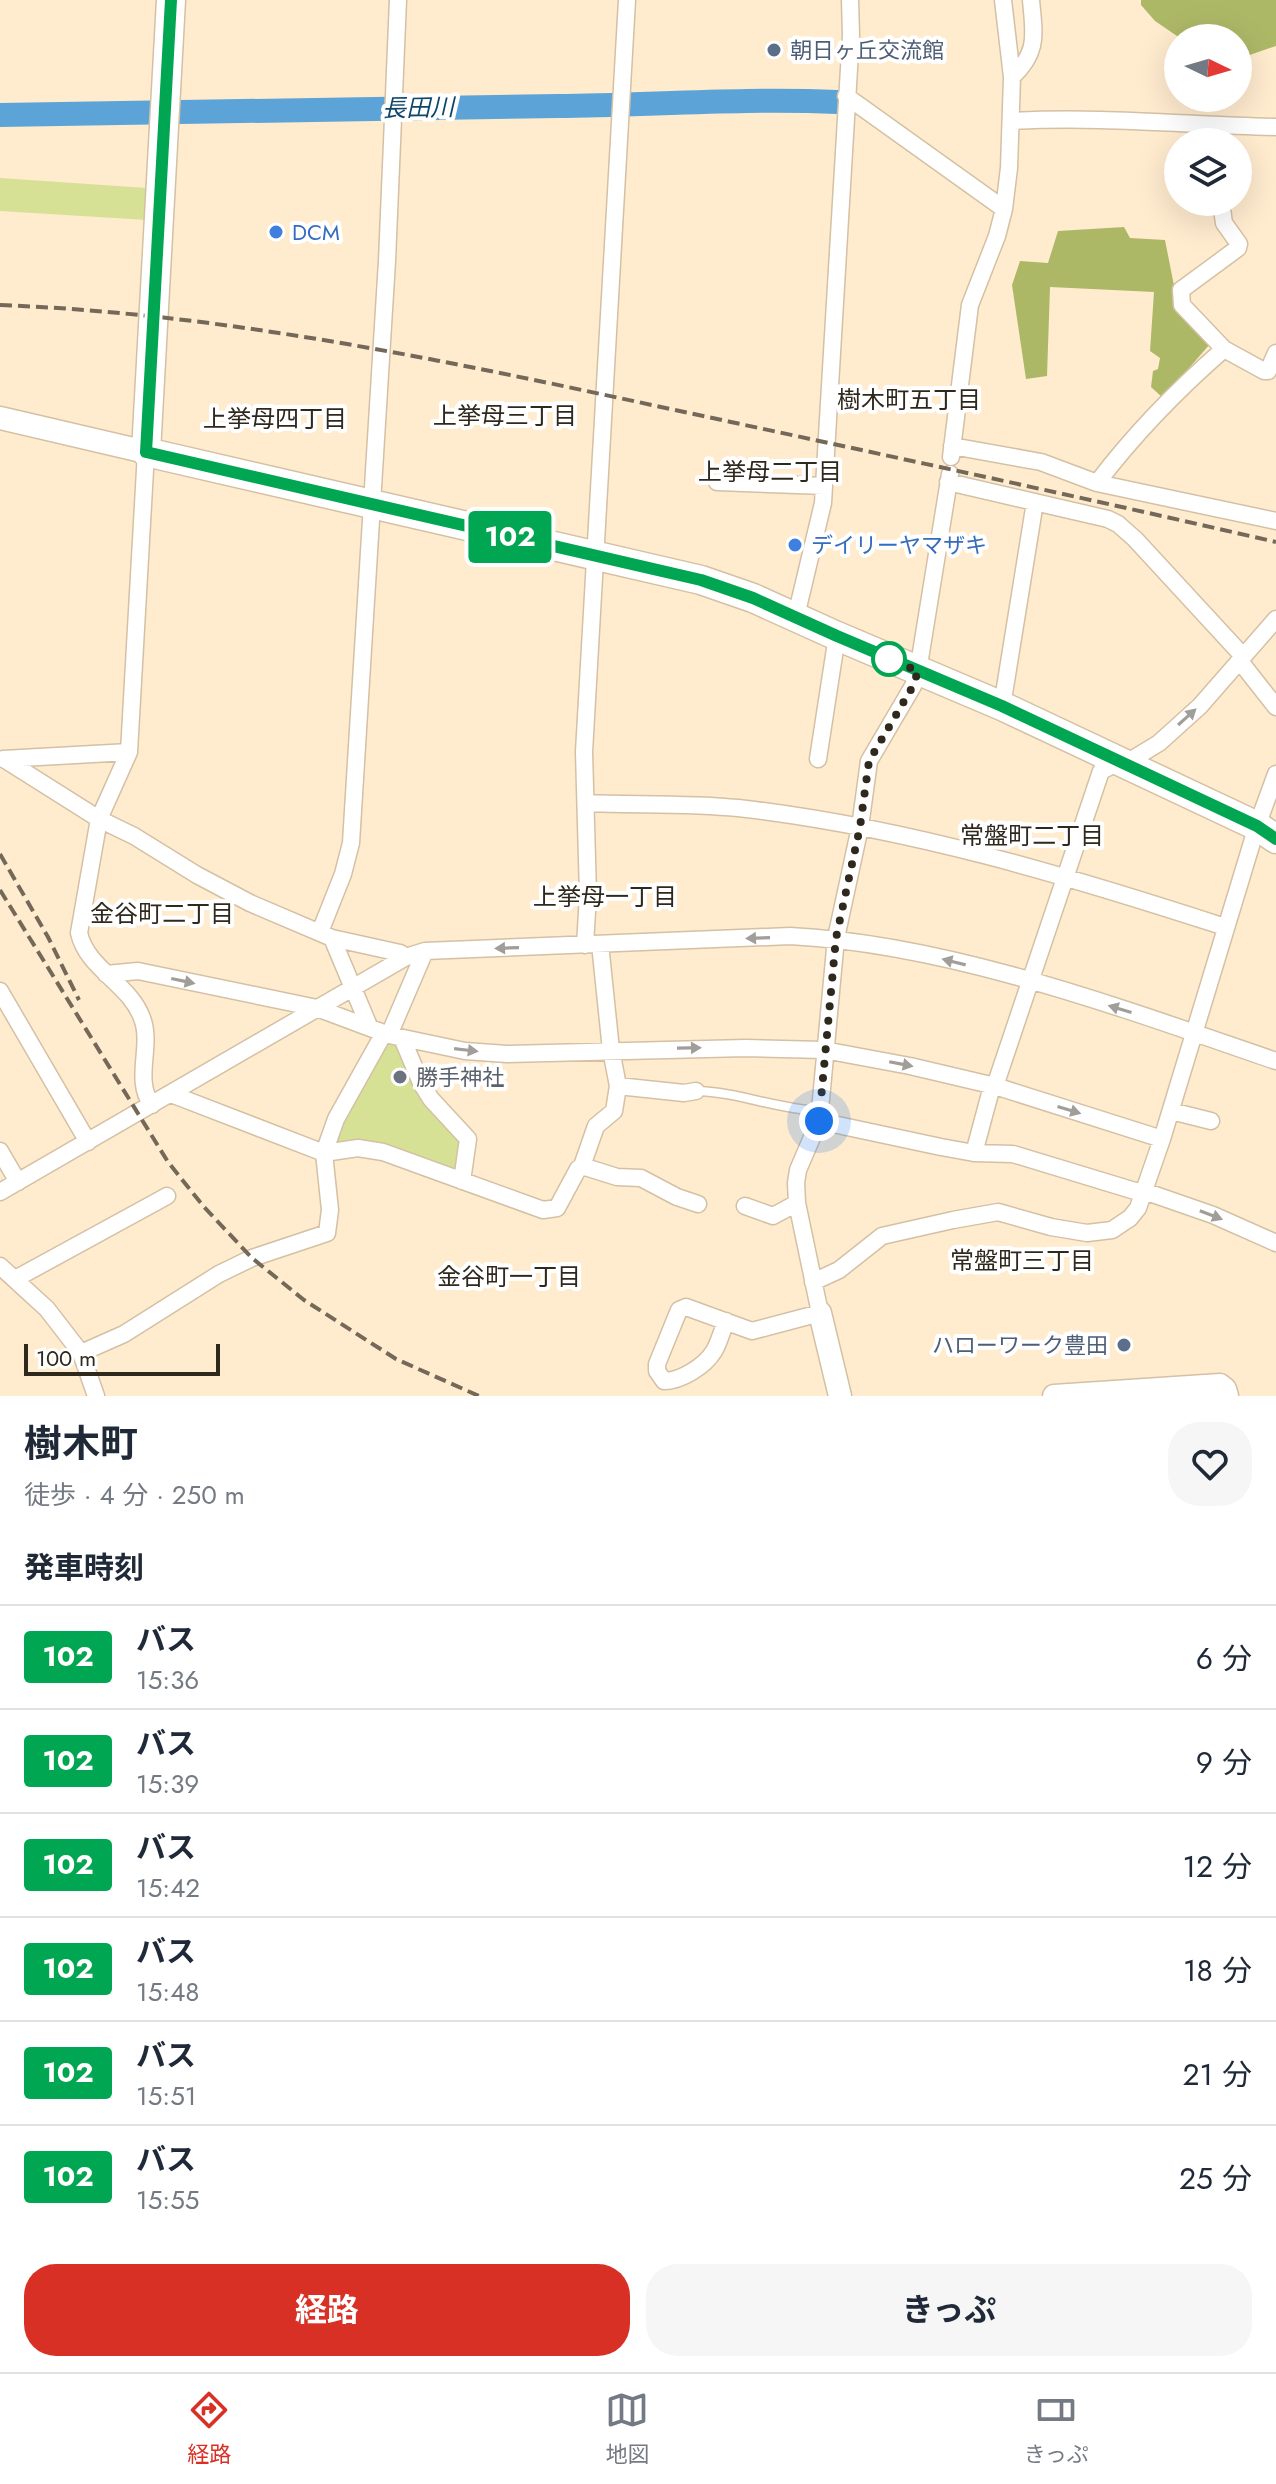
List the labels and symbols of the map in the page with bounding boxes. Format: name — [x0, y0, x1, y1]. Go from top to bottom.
north arrow — [1164, 24, 1252, 112]
place label: 朝日ヶ丘交流館 — [790, 34, 944, 66]
marker: 朝日ヶ丘交流館 — [765, 41, 783, 59]
water label: 長田川 — [382, 89, 457, 126]
place label: DCM — [292, 216, 340, 248]
marker: DCM — [267, 223, 285, 241]
district label: 樹木町五丁目 — [837, 382, 981, 417]
district label: 上挙母三丁目 — [433, 398, 577, 433]
district label: 上挙母四丁目 — [203, 401, 347, 436]
district label: 上挙母二丁目 — [698, 454, 842, 489]
line badge: 102 — [464, 511, 556, 563]
place label: デイリーヤマザキ — [811, 529, 987, 561]
marker: デイリーヤマザキ — [786, 536, 804, 554]
unlabelled marker — [872, 642, 906, 676]
one-way arrow — [1177, 709, 1197, 726]
district label: 常盤町二丁目 — [960, 818, 1104, 853]
district label: 上挙母一丁目 — [533, 879, 677, 914]
district label: 金谷町二丁目 — [90, 896, 234, 931]
one-way arrow — [745, 931, 770, 944]
one-way arrow — [494, 942, 519, 955]
one-way arrow — [942, 955, 967, 967]
one-way arrow — [171, 975, 196, 987]
one-way arrow — [1107, 1002, 1131, 1015]
one-way arrow — [677, 1042, 702, 1055]
one-way arrow — [454, 1044, 479, 1057]
one-way arrow — [888, 1058, 913, 1071]
place label: 勝手神社 — [416, 1061, 504, 1093]
marker: 勝手神社 — [391, 1068, 409, 1086]
your location — [799, 1101, 839, 1141]
one-way arrow — [1057, 1104, 1081, 1117]
one-way arrow — [1199, 1208, 1223, 1221]
district label: 常盤町三丁目 — [950, 1243, 1094, 1278]
district label: 金谷町一丁目 — [437, 1259, 581, 1294]
place label: ハローワーク豊田 — [932, 1329, 1108, 1361]
marker: ハローワーク豊田 — [1115, 1336, 1133, 1354]
scale bar — [24, 1340, 220, 1376]

